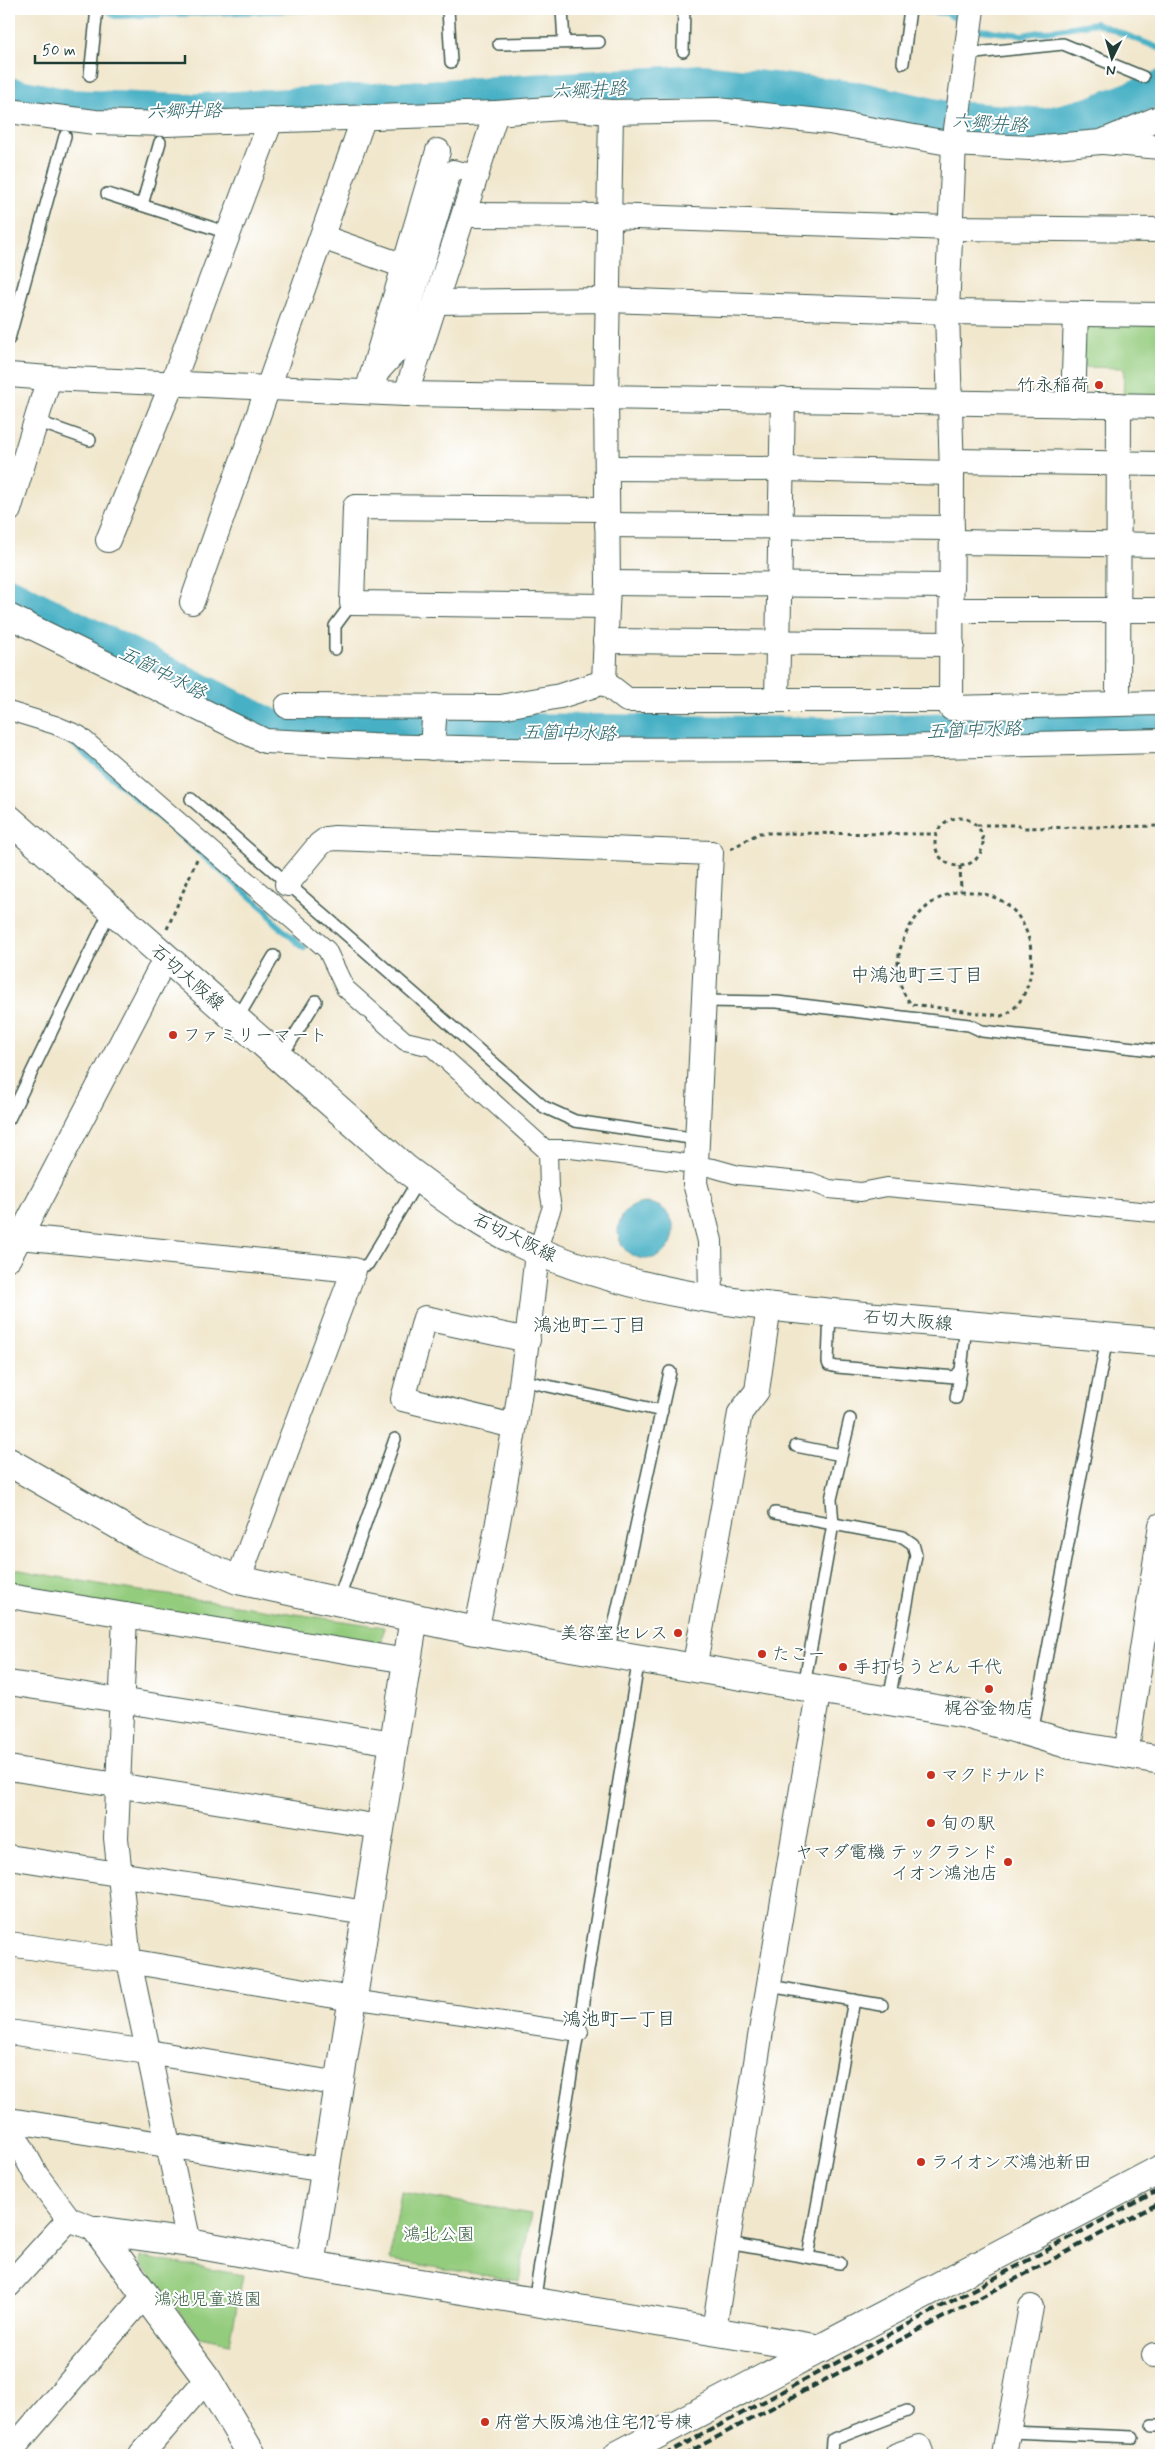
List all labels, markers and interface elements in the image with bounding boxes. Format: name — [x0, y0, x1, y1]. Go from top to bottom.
scale bar — [35, 32, 185, 64]
north arrow — [1088, 32, 1138, 82]
text: 50 m — [42, 41, 76, 61]
text: N — [1106, 61, 1116, 79]
water label: 六郷井路 — [550, 76, 629, 105]
water label: 六郷井路 — [146, 98, 223, 125]
water label: 六郷井路 — [951, 108, 1030, 139]
place label: 竹永稲荷 — [1017, 374, 1089, 398]
marker: 竹永稲荷 — [1093, 379, 1105, 391]
water label: 五箇中水路 — [114, 641, 211, 706]
water label: 五箇中水路 — [926, 716, 1023, 745]
water label: 五箇中水路 — [521, 720, 618, 747]
street label: 石切大阪線 — [146, 939, 229, 1016]
district label: 中鴻池町三丁目 — [850, 963, 984, 988]
place label: ファミリーマート — [183, 1024, 327, 1048]
marker: ファミリーマート — [167, 1029, 179, 1041]
street label: 石切大阪線 — [469, 1207, 560, 1268]
street label: 石切大阪線 — [862, 1305, 954, 1337]
district label: 鴻池町二丁目 — [533, 1313, 647, 1338]
place label: 美容室セレス — [560, 1622, 668, 1646]
marker: 美容室セレス — [672, 1627, 684, 1639]
place label: たこー — [772, 1643, 825, 1667]
marker: たこー — [756, 1648, 768, 1660]
place label: 手打ちうどん 千代 — [853, 1656, 1002, 1680]
marker: 手打ちうどん 千代 — [837, 1661, 849, 1673]
marker: 梶谷金物店 — [983, 1683, 995, 1695]
place label: 梶谷金物店 — [944, 1697, 1034, 1721]
place label: マクドナルド — [941, 1764, 1048, 1788]
marker: マクドナルド — [925, 1769, 937, 1781]
place label: 旬の駅 — [941, 1812, 995, 1836]
marker: 旬の駅 — [925, 1817, 937, 1829]
place label: ヤマダ電機 テックランド イオン鴻池店 — [795, 1841, 998, 1886]
marker: ヤマダ電機 テックランド イオン鴻池店 — [1002, 1856, 1014, 1868]
district label: 鴻池町一丁目 — [562, 2007, 676, 2032]
place label: ライオンズ鴻池新田 — [931, 2151, 1092, 2175]
marker: ライオンズ鴻池新田 — [915, 2156, 927, 2168]
park label: 鴻北公園 — [403, 2223, 475, 2247]
park label: 鴻池児童遊園 — [154, 2288, 262, 2312]
place label: 府営大阪鴻池住宅12号棟 — [495, 2411, 693, 2435]
marker: 府営大阪鴻池住宅12号棟 — [479, 2416, 491, 2428]

